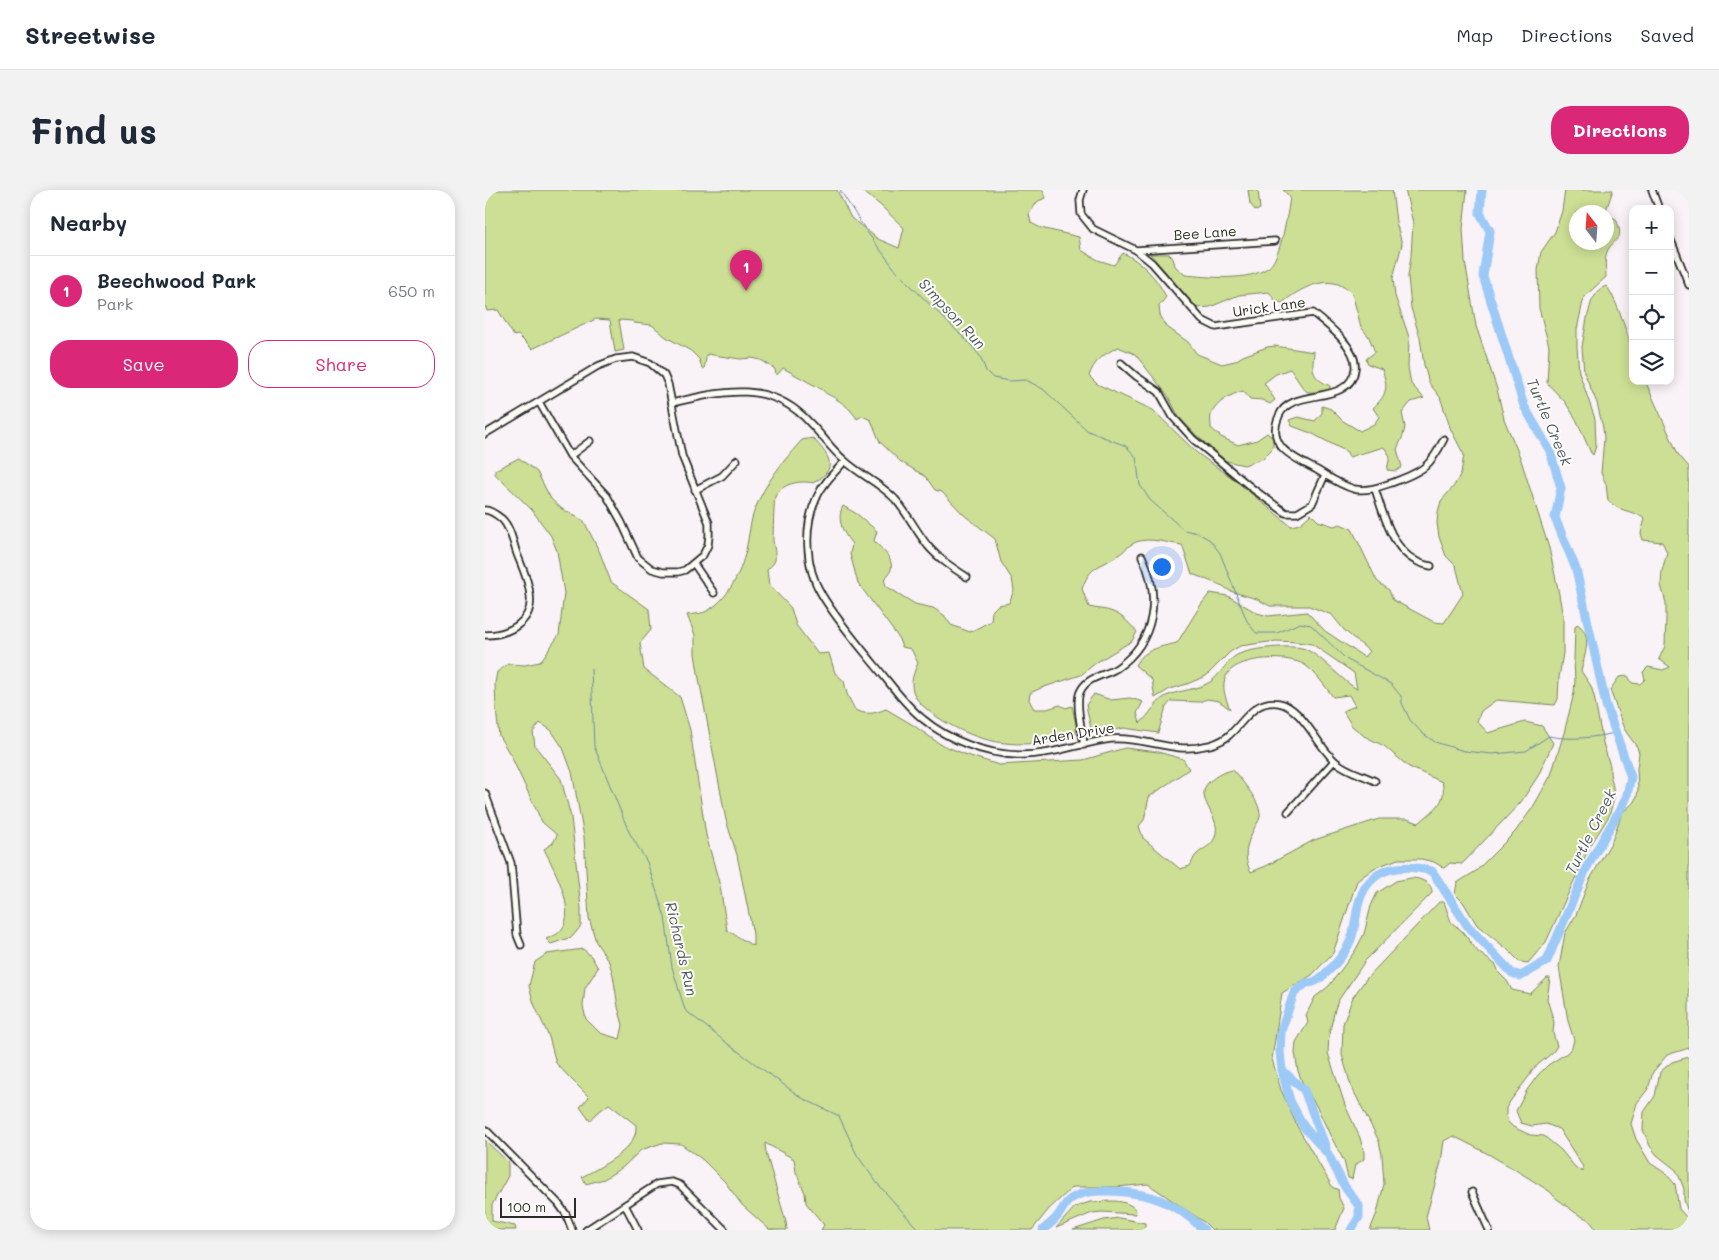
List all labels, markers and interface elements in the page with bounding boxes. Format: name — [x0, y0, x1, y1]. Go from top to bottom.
text: Streetwise — [25, 19, 155, 50]
text: Map — [1456, 23, 1493, 47]
text: Directions — [1521, 23, 1613, 47]
text: Saved — [1641, 23, 1694, 47]
button: Directions — [1551, 106, 1689, 154]
text: Find us — [30, 107, 157, 153]
north arrow — [1569, 205, 1614, 250]
map controls — [1629, 205, 1674, 385]
button: + — [1629, 205, 1674, 250]
text: Nearby — [50, 209, 127, 236]
street label: Bee Lane — [1173, 221, 1237, 244]
pin: 1 — [730, 250, 762, 291]
button: − — [1629, 250, 1674, 295]
text: Beechwood Park — [97, 268, 256, 293]
water label: Simpson Run — [915, 274, 991, 353]
text: 1 — [62, 280, 70, 301]
text: 650 m — [388, 280, 435, 301]
street label: Urick Lane — [1231, 292, 1307, 321]
text: Park — [97, 293, 133, 314]
button: locate — [1629, 295, 1674, 340]
button: Save — [50, 340, 238, 388]
button: Share — [248, 340, 435, 388]
button: layers — [1629, 340, 1674, 385]
water label: Turtle Creek — [1522, 375, 1578, 469]
your location — [1149, 554, 1175, 580]
street label: Arden Drive — [1030, 718, 1116, 749]
water label: Turtle Creek — [1560, 785, 1621, 878]
water label: Richards Run — [661, 900, 703, 998]
scale bar — [500, 1195, 576, 1218]
text: 100 m — [507, 1197, 546, 1216]

